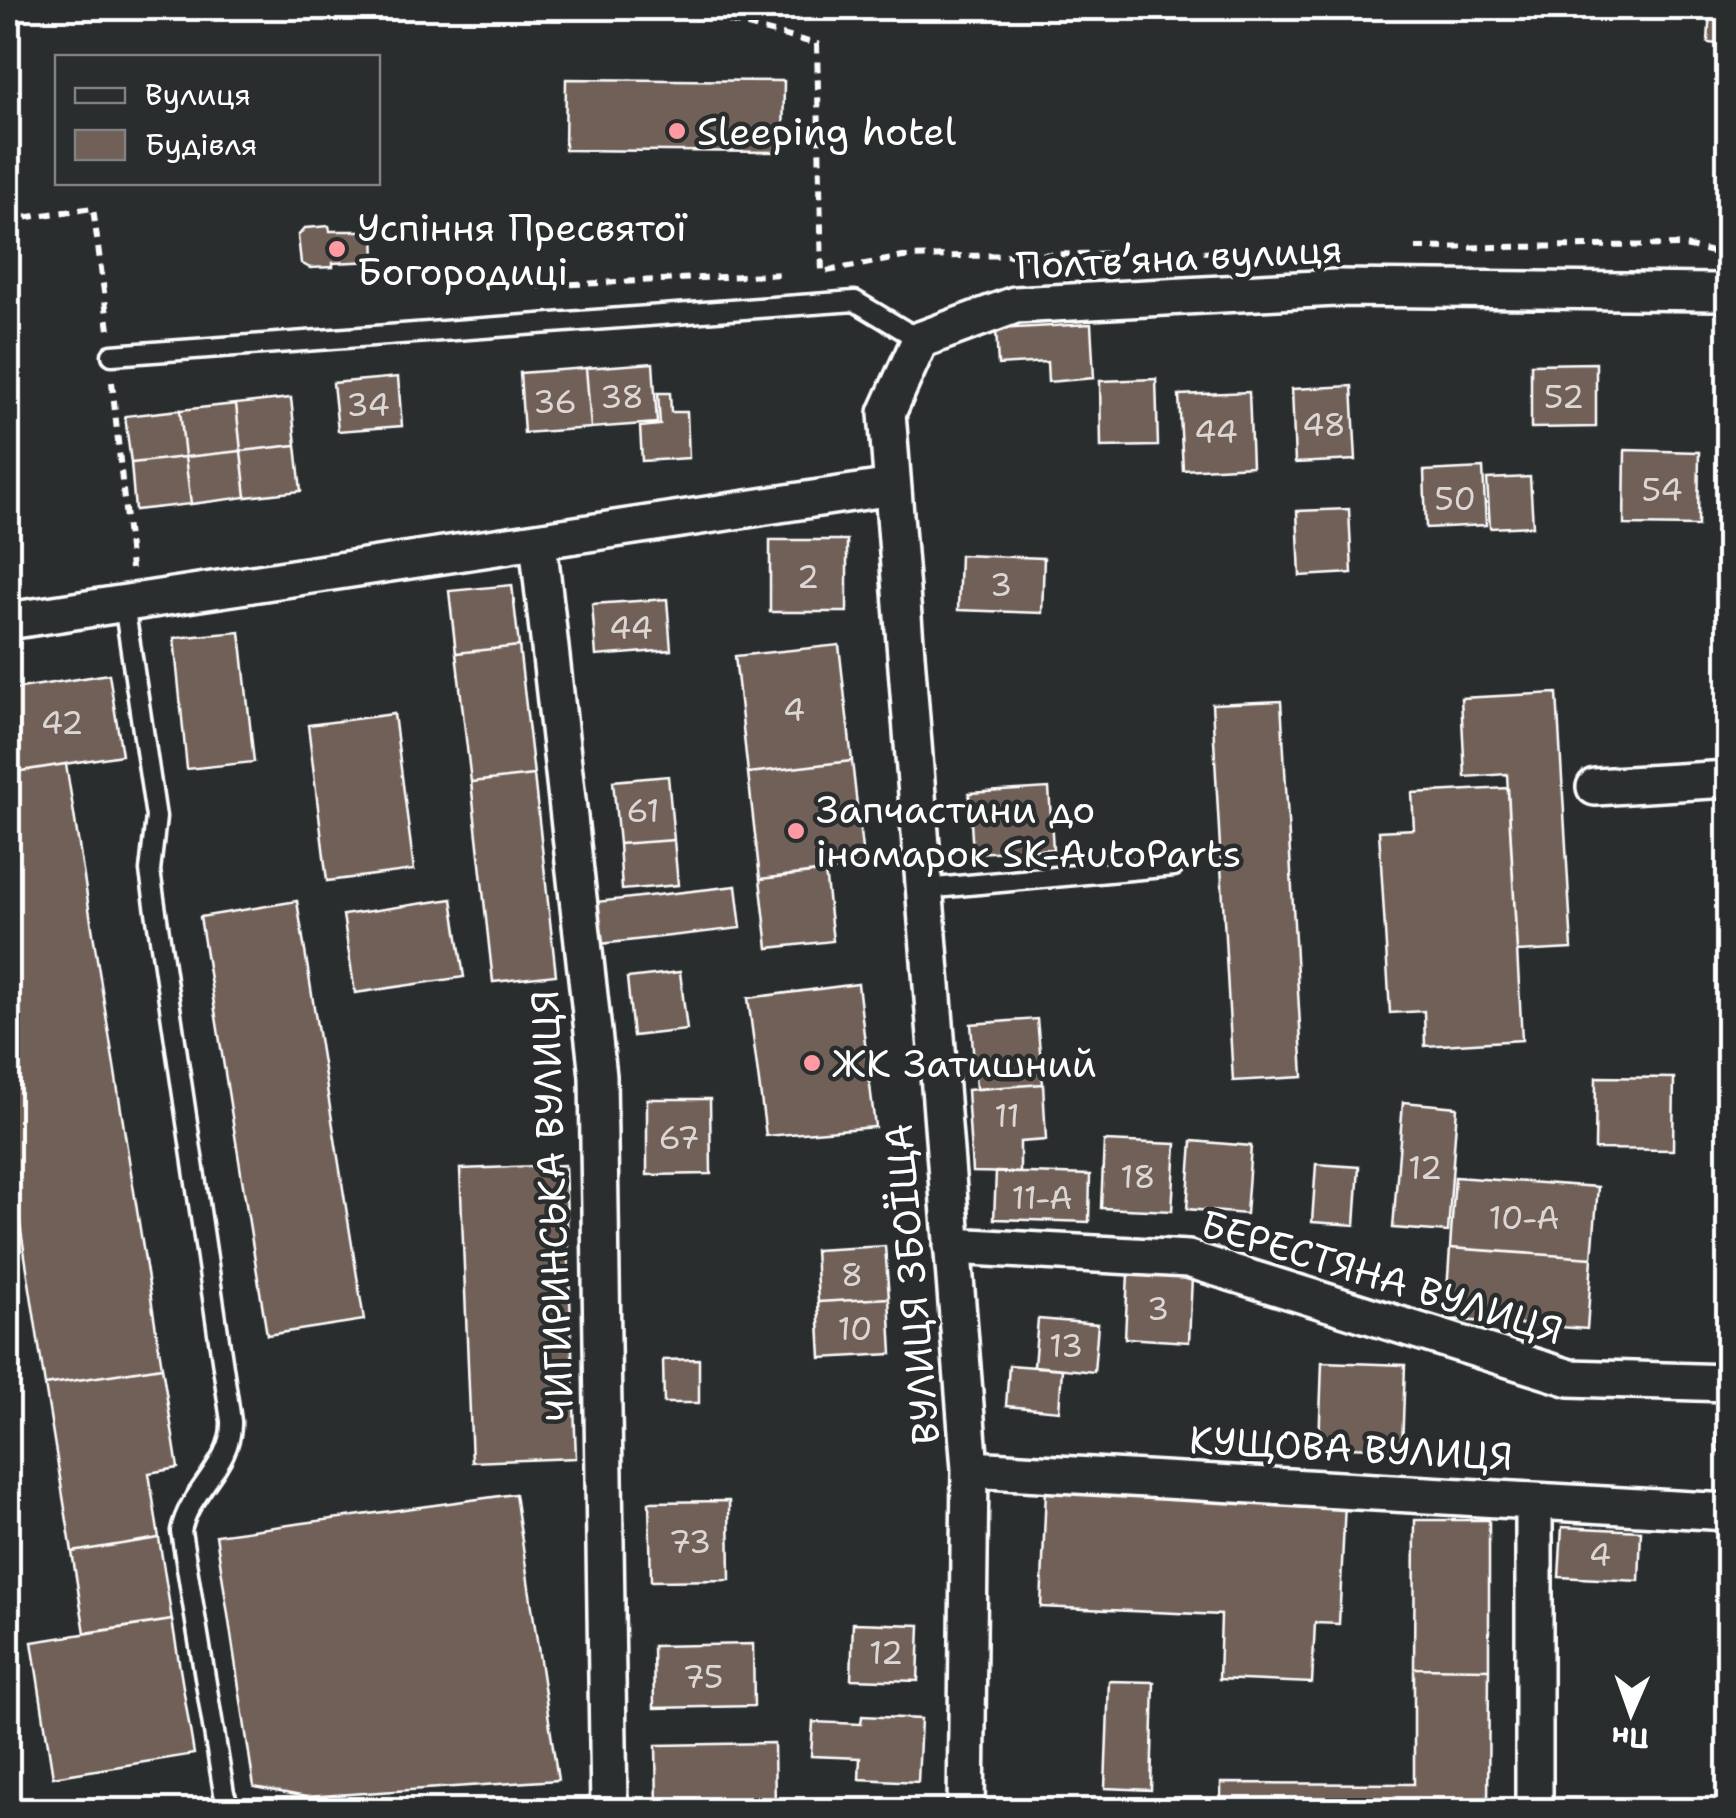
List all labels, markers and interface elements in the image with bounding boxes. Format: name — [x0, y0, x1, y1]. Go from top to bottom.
legend — [55, 55, 380, 185]
text: Вулиця — [145, 74, 251, 115]
place label: Sleeping hotel — [697, 106, 957, 157]
marker: Sleeping hotel — [666, 120, 688, 142]
text: Будівля — [145, 124, 258, 165]
place label: Успіння Пресвятої Богородиці — [357, 202, 688, 297]
street label: Полтвʼяна вулиця — [1014, 223, 1344, 291]
marker: Успіння Пресвятої Богородиці — [326, 238, 348, 260]
house number: 38 — [600, 375, 644, 418]
house number: 52 — [1544, 375, 1584, 418]
house number: 36 — [533, 380, 577, 423]
house number: 34 — [346, 383, 390, 426]
house number: 48 — [1302, 403, 1346, 446]
house number: 44 — [1194, 410, 1238, 453]
house number: 54 — [1641, 468, 1683, 511]
house number: 50 — [1434, 477, 1476, 520]
house number: 2 — [797, 555, 819, 598]
house number: 3 — [990, 563, 1012, 606]
house number: 44 — [609, 606, 653, 649]
house number: 4 — [783, 688, 805, 731]
house number: 42 — [41, 701, 83, 744]
place label: Запчастини до іномарок SK-AutoParts — [816, 784, 1241, 879]
house number: 61 — [626, 789, 660, 832]
marker: Запчастини до іномарок SK-AutoParts — [785, 820, 807, 842]
street label: ЧИГИРИНСЬКА ВУЛИЦЯ — [519, 989, 585, 1423]
place label: ЖК Затишний — [832, 1038, 1097, 1089]
marker: ЖК Затишний — [801, 1052, 823, 1074]
house number: 11 — [994, 1094, 1020, 1137]
house number: 67 — [658, 1116, 700, 1159]
street label: ВУЛИЦЯ ЗБОЇЩА — [873, 1121, 951, 1447]
house number: 12 — [1408, 1146, 1442, 1189]
house number: 18 — [1120, 1155, 1156, 1198]
house number: 11-А — [1011, 1176, 1073, 1219]
house number: 10-А — [1489, 1196, 1559, 1239]
street label: БЕРЕСТЯНА ВУЛИЦЯ — [1195, 1198, 1569, 1356]
house number: 8 — [841, 1253, 863, 1296]
house number: 3 — [1147, 1287, 1169, 1330]
house number: 10 — [838, 1307, 872, 1350]
house number: 13 — [1049, 1324, 1083, 1367]
street label: КУЩОВА ВУЛИЦЯ — [1188, 1414, 1514, 1482]
house number: 73 — [669, 1520, 711, 1563]
house number: 4 — [1589, 1533, 1611, 1576]
house number: 12 — [869, 1631, 903, 1674]
house number: 75 — [683, 1655, 723, 1698]
north arrow — [1581, 1663, 1681, 1763]
text: Пн — [1611, 1718, 1649, 1758]

